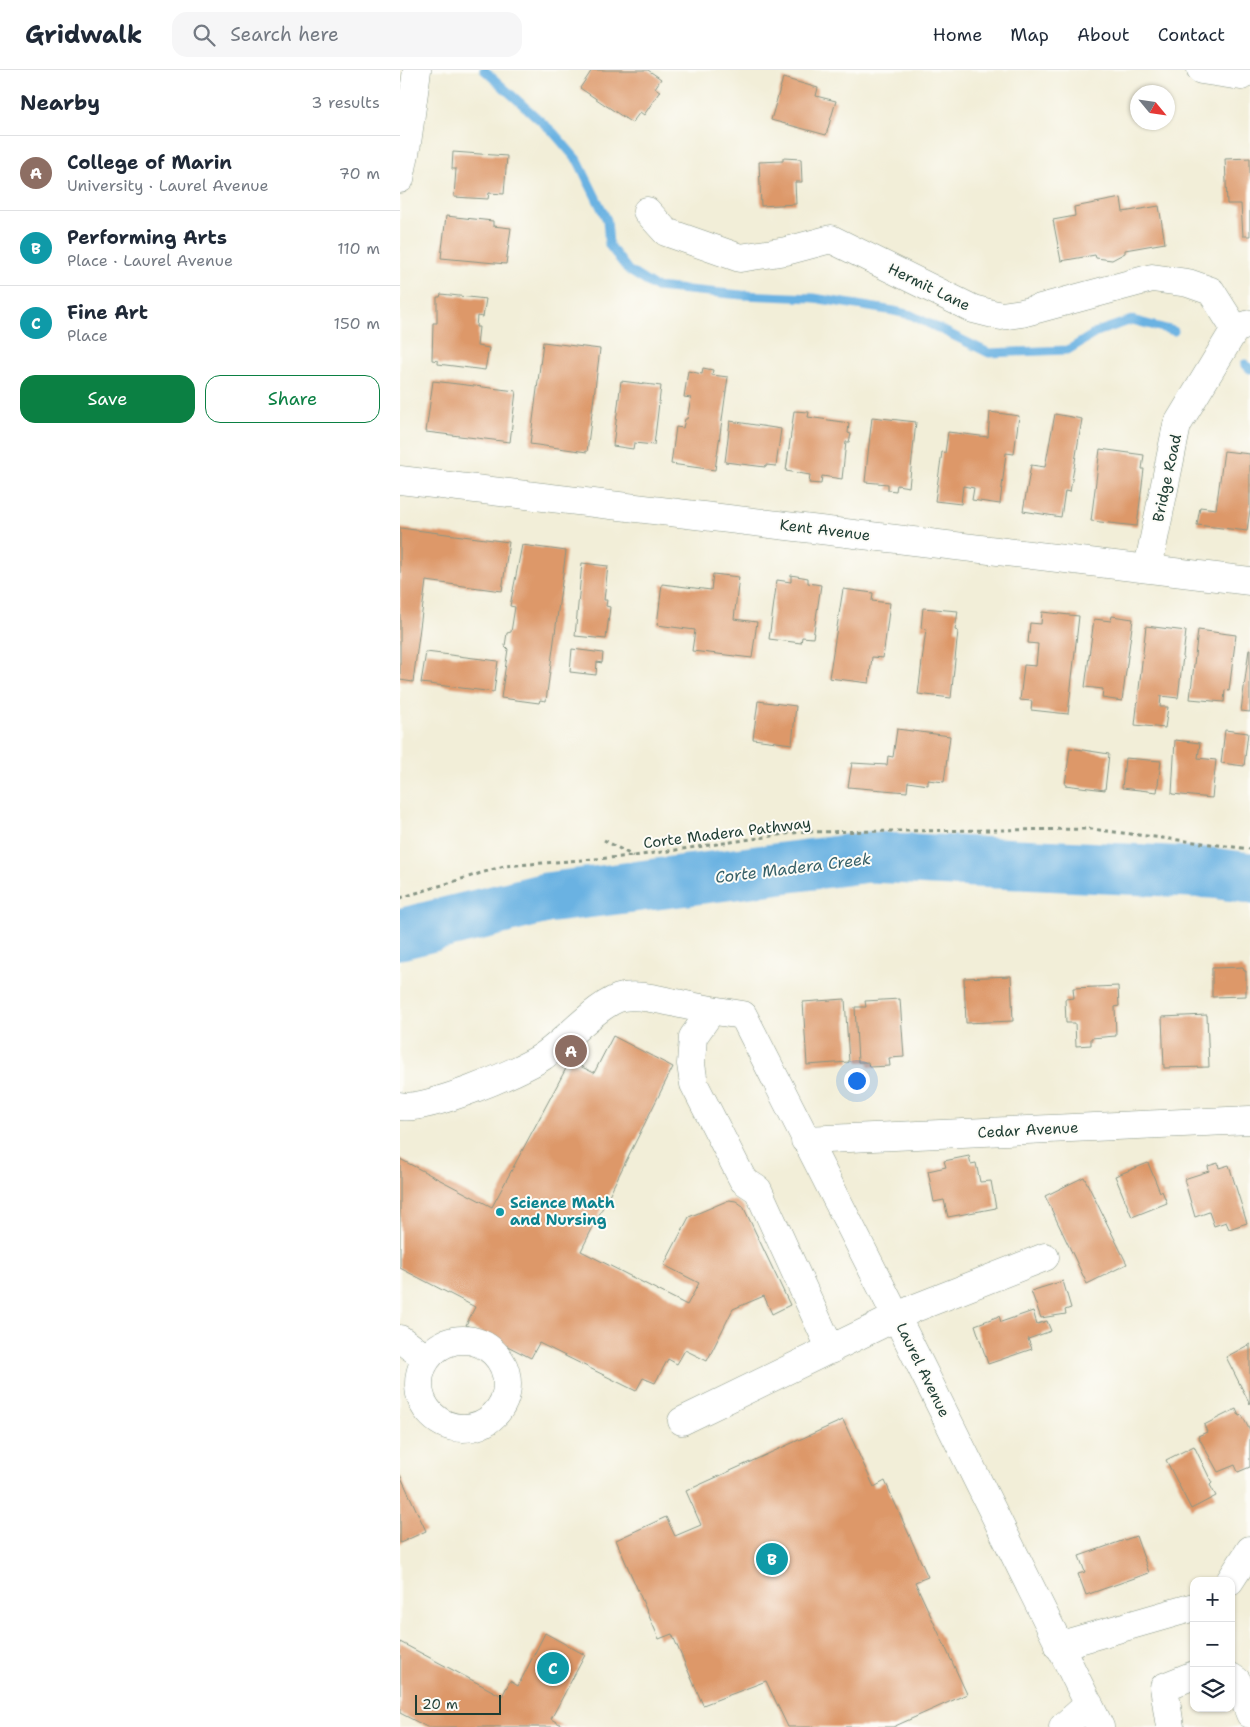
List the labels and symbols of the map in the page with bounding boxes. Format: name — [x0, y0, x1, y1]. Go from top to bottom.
north arrow — [1130, 85, 1175, 130]
street label: Hermit Lane — [885, 258, 973, 316]
street label: Bridge Road — [1148, 432, 1186, 524]
street label: Kent Avenue — [779, 515, 871, 545]
street label: Corte Madera Pathway — [642, 813, 812, 853]
water label: Corte Madera Creek — [714, 848, 872, 888]
pin: A — [555, 1032, 587, 1070]
your location — [844, 1068, 870, 1094]
street label: Cedar Avenue — [977, 1117, 1079, 1143]
place label: Science Math and Nursing — [510, 1193, 615, 1230]
marker: Science Math and Nursing — [494, 1206, 506, 1218]
street label: Laurel Avenue — [891, 1319, 955, 1421]
pin: B — [756, 1540, 788, 1578]
pin: C — [537, 1649, 569, 1687]
scale bar — [415, 1692, 501, 1715]

